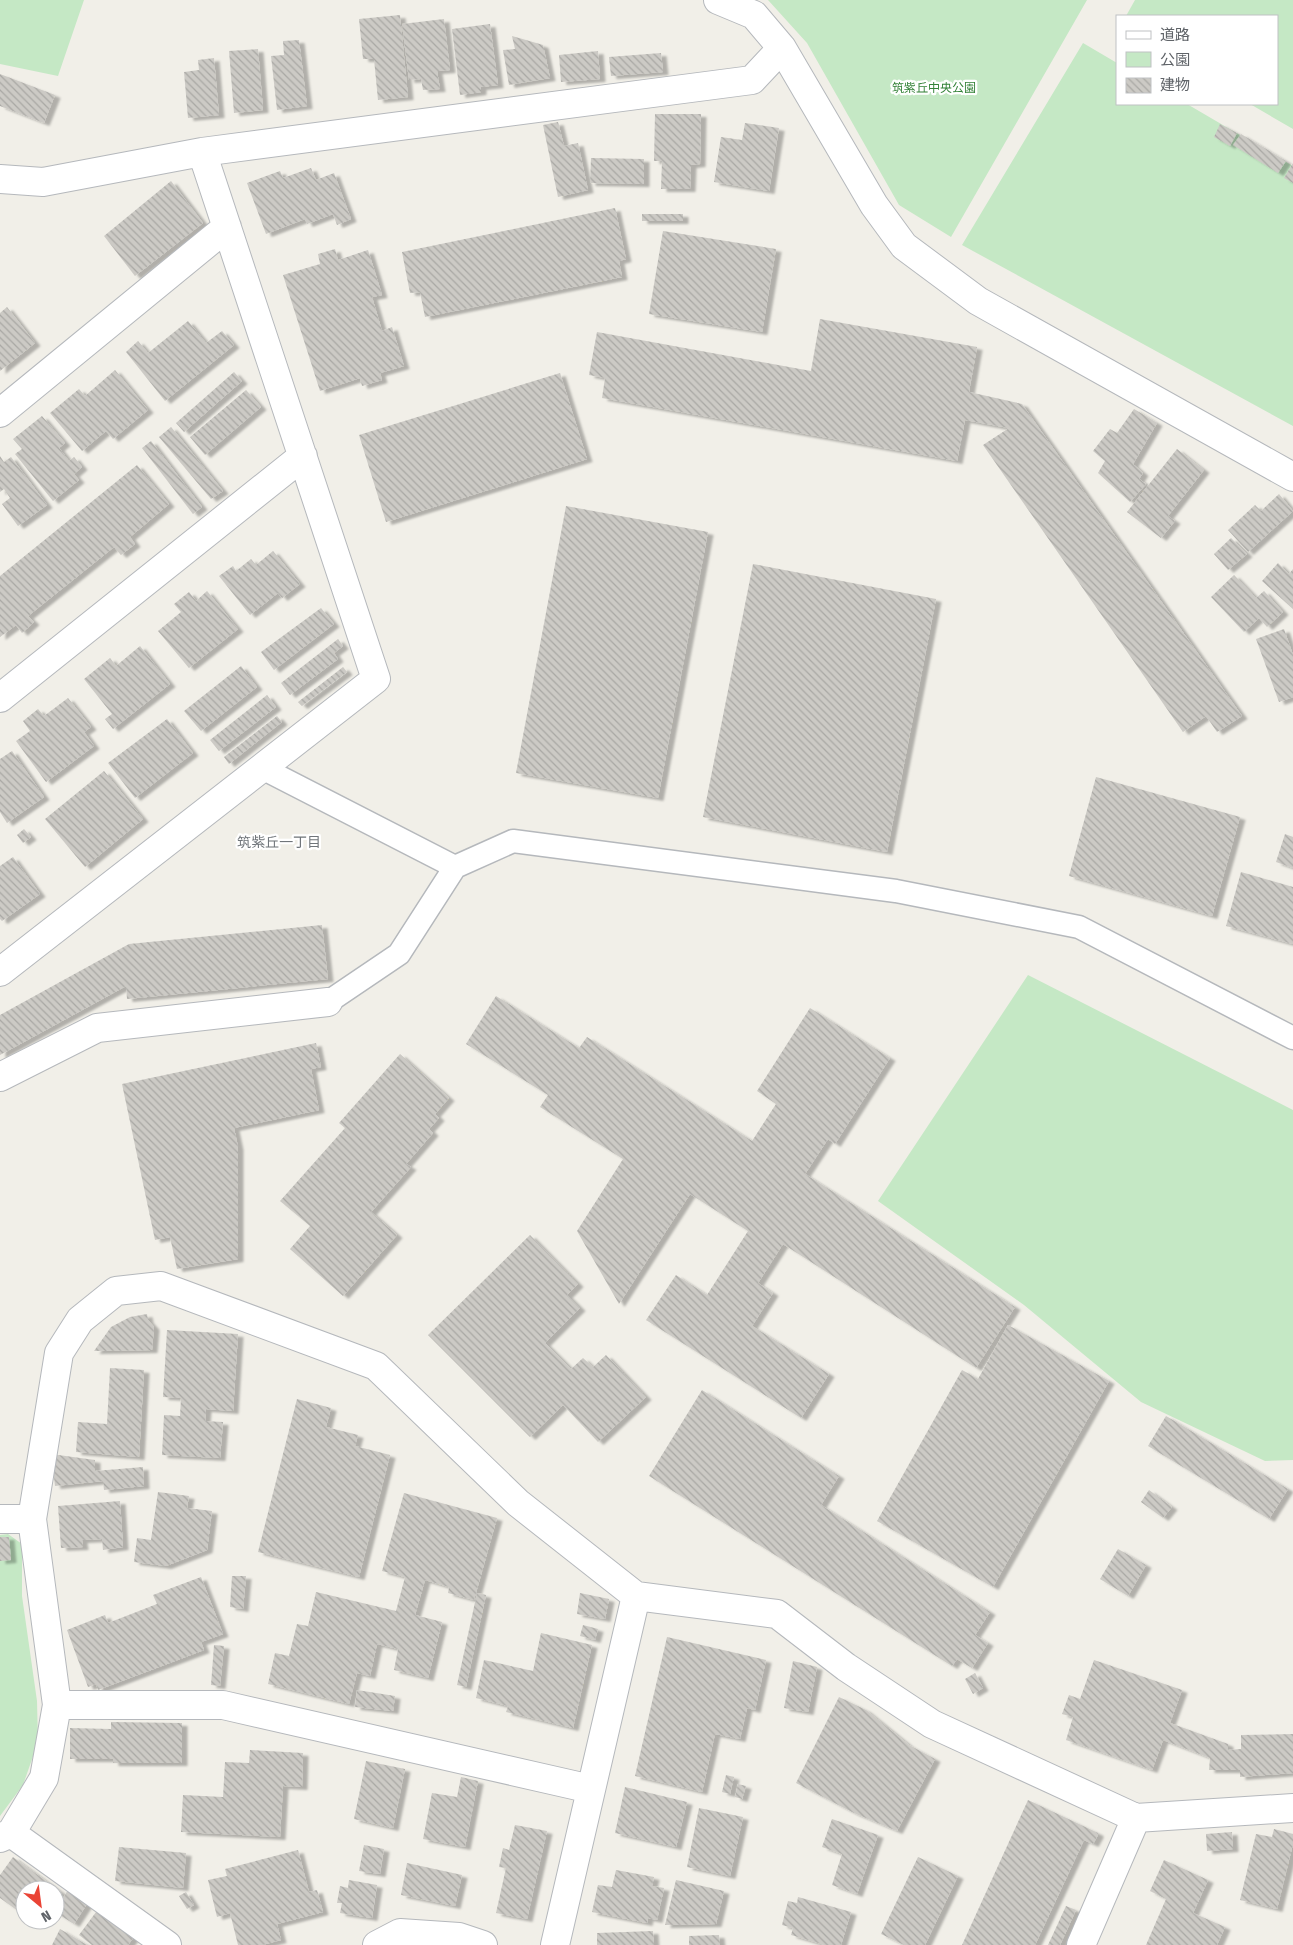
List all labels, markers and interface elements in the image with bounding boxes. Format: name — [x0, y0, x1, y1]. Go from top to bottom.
legend — [1116, 15, 1278, 105]
text: 道路 — [1160, 26, 1190, 44]
text: 公園 — [1160, 51, 1190, 69]
text: 建物 — [1160, 76, 1190, 94]
park label: 筑紫丘中央公園 — [892, 81, 976, 95]
district label: 筑紫丘一丁目 — [237, 834, 321, 851]
north arrow — [15, 1880, 65, 1930]
text: N — [38, 1906, 54, 1925]

